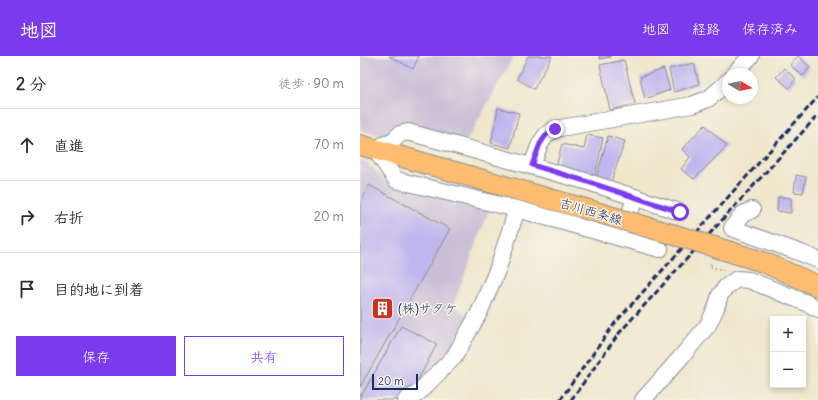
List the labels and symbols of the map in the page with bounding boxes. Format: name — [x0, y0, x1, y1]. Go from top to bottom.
north arrow — [722, 68, 758, 104]
route end — [546, 120, 564, 138]
street label: 吉川西条線 — [557, 194, 625, 229]
route start — [671, 203, 689, 221]
building icon: (株)サタケ — [369, 295, 395, 321]
place label: (株)サタケ — [398, 300, 457, 317]
scale bar — [372, 372, 418, 391]

